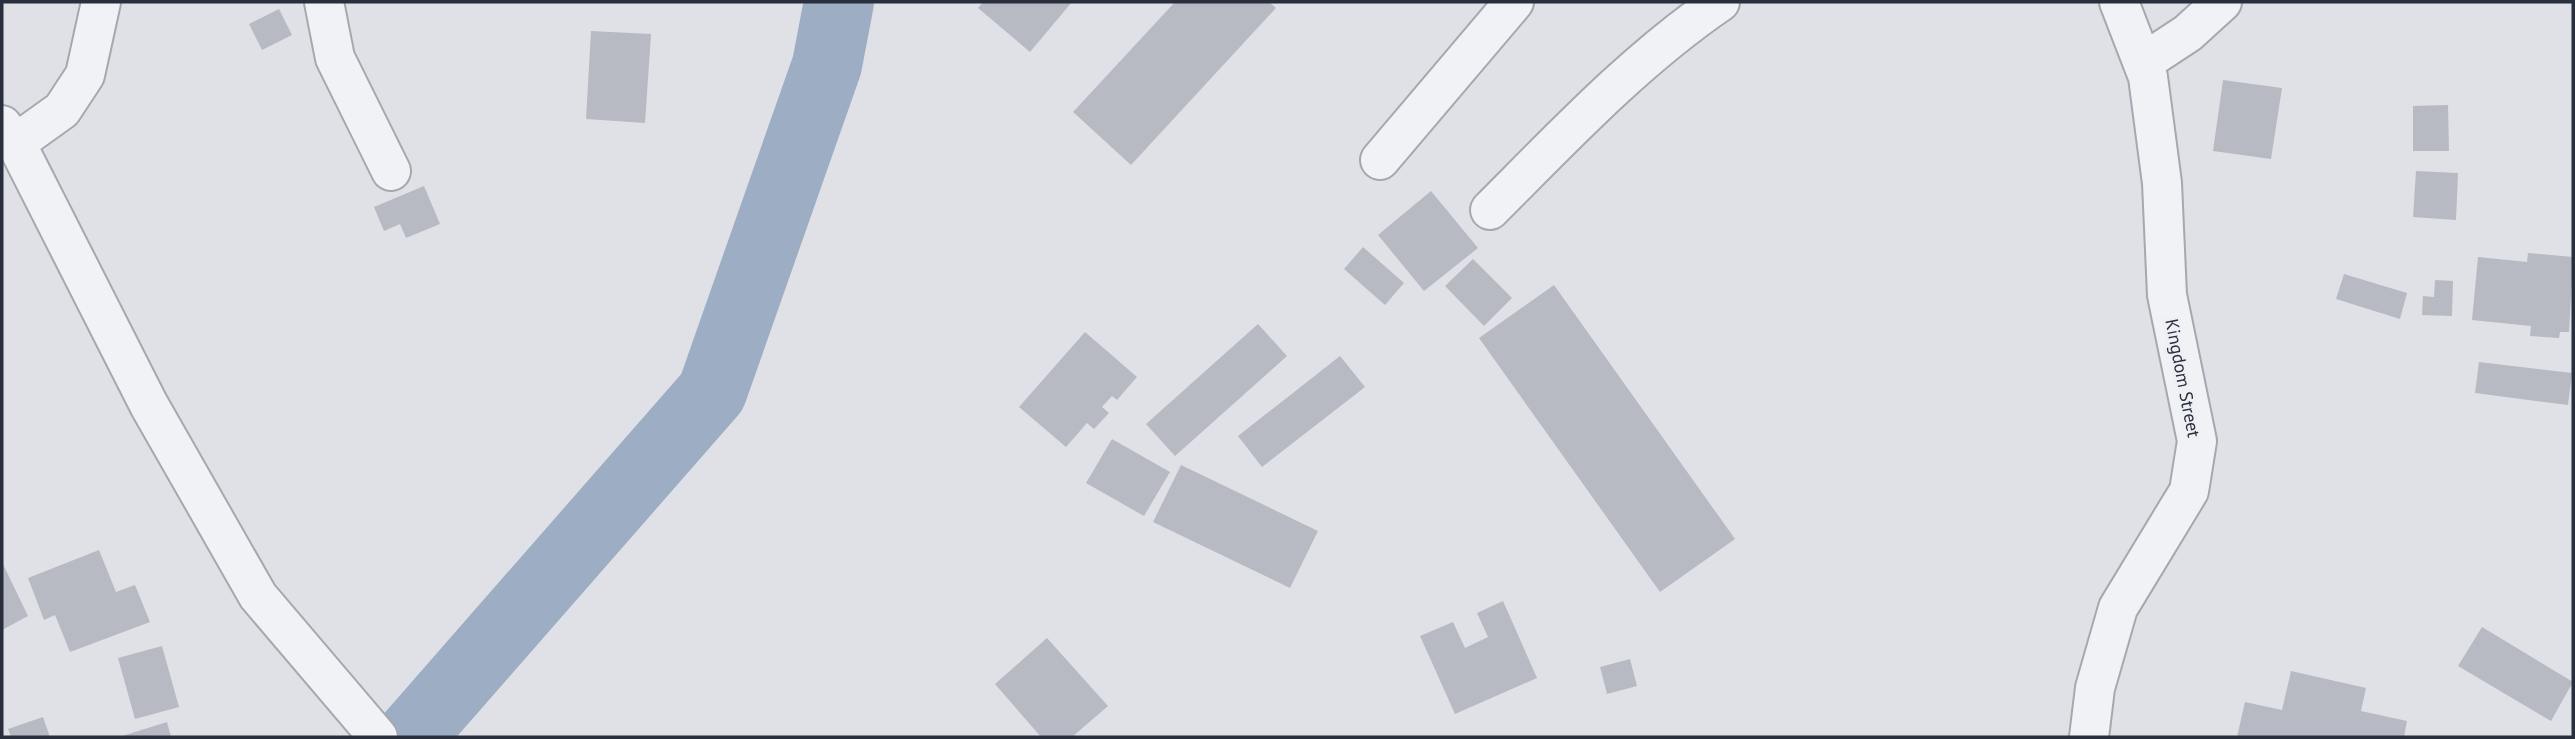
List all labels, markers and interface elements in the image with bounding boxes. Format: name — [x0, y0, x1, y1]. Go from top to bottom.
street label: Kingdom Street — [2160, 317, 2206, 439]

